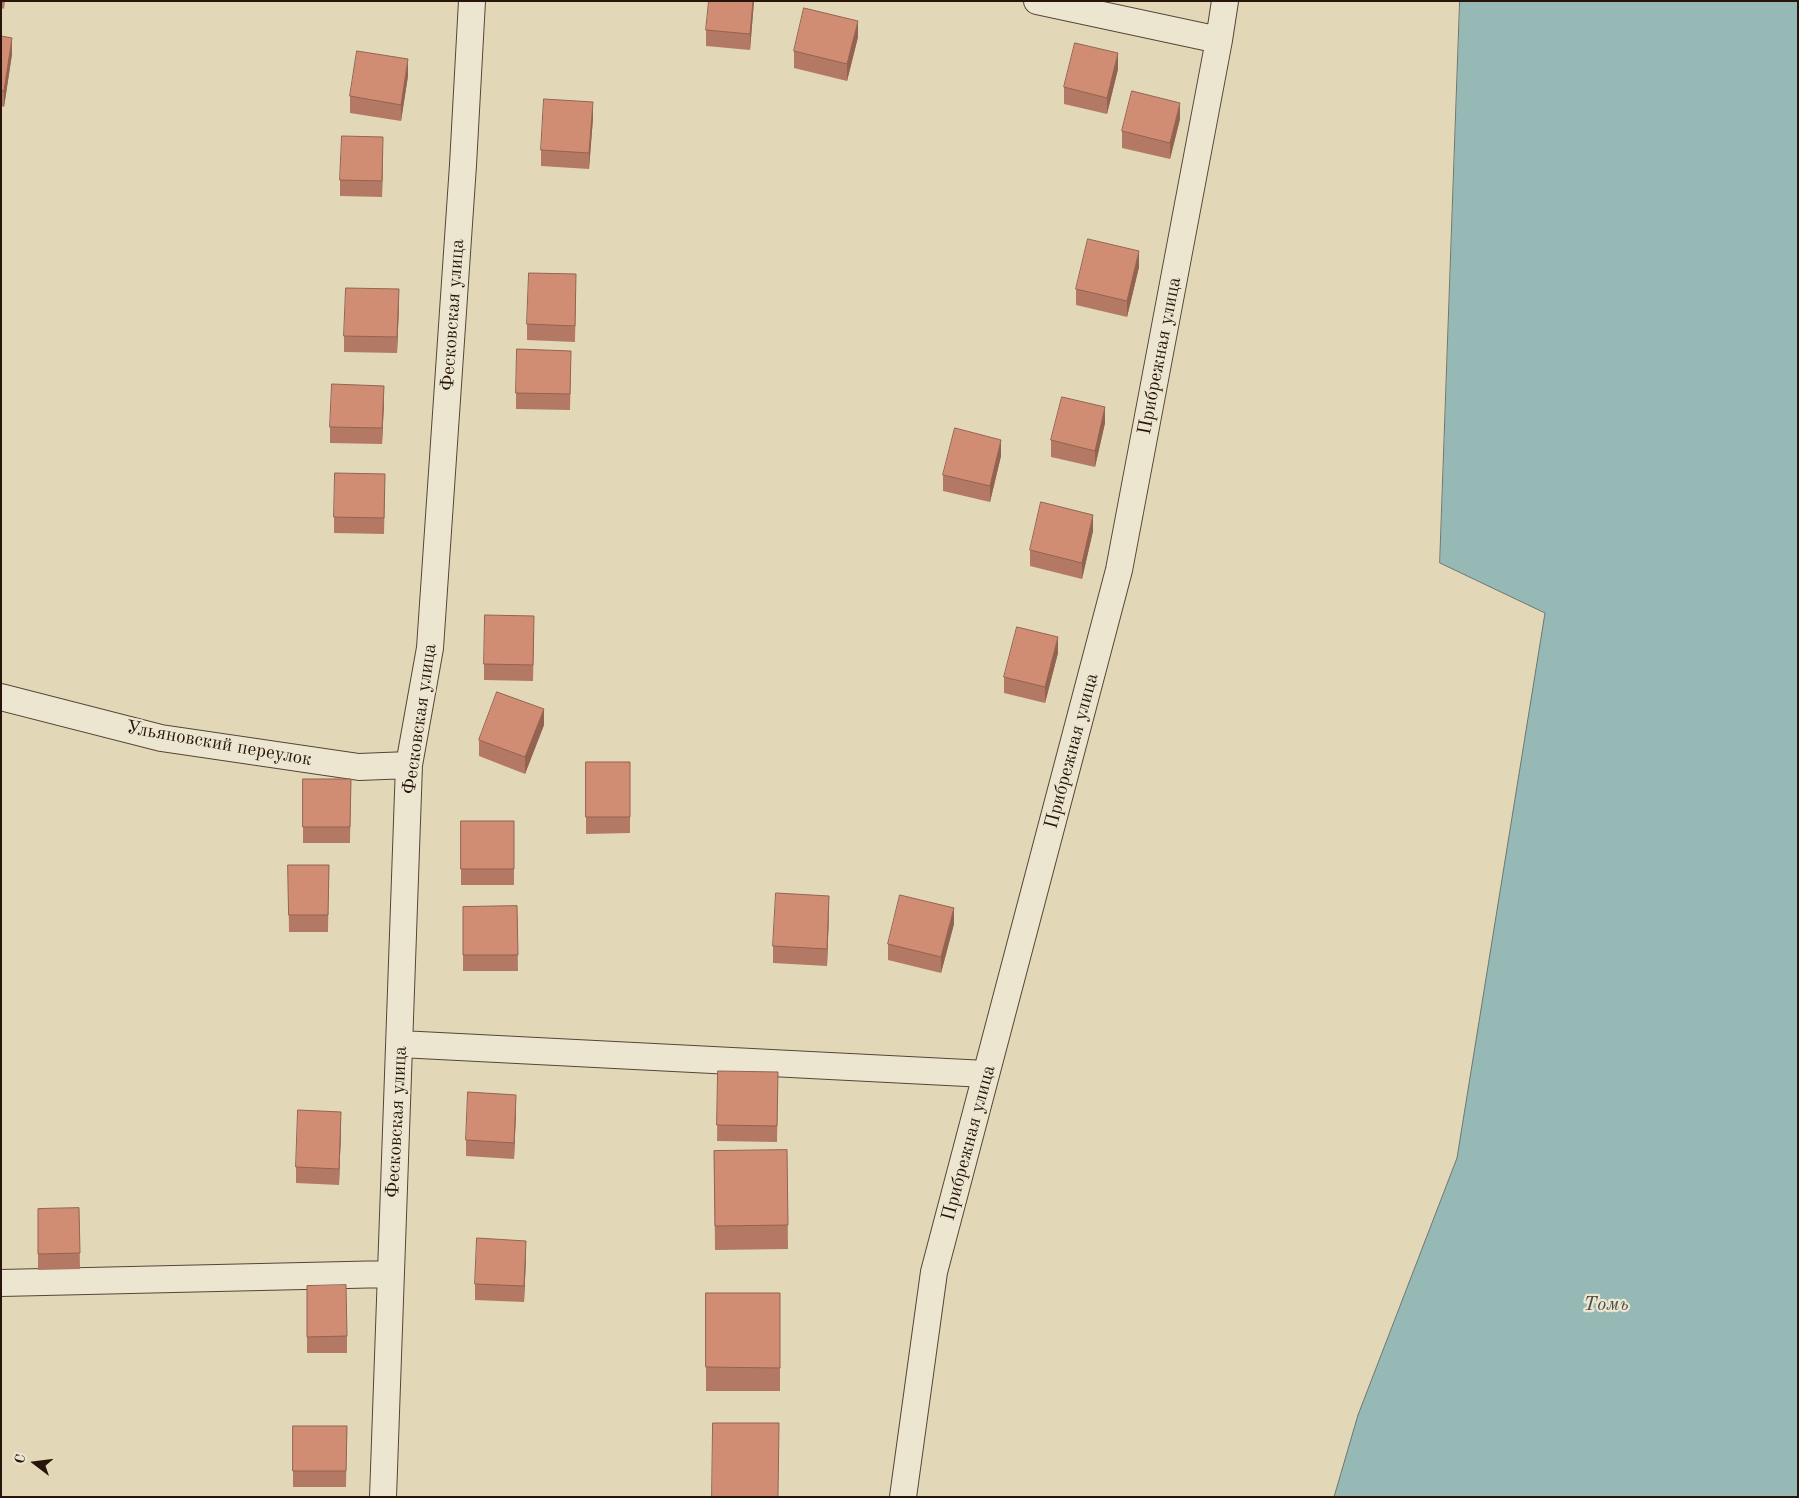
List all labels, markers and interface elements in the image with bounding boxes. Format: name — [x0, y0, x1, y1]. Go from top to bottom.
street label: Фесковская улица — [436, 238, 470, 392]
street label: Прибрежная улица — [1134, 275, 1186, 437]
street label: Фесковская улица — [398, 642, 442, 796]
street label: Прибрежная улица — [1040, 671, 1104, 831]
street label: Ульяновский переулок — [124, 716, 314, 772]
street label: Фесковская улица — [382, 1045, 412, 1199]
street label: Прибрежная улица — [937, 1063, 1001, 1223]
water label: Томь — [1583, 1293, 1629, 1317]
north arrow — [10, 1438, 60, 1488]
text: С — [13, 1453, 28, 1465]

